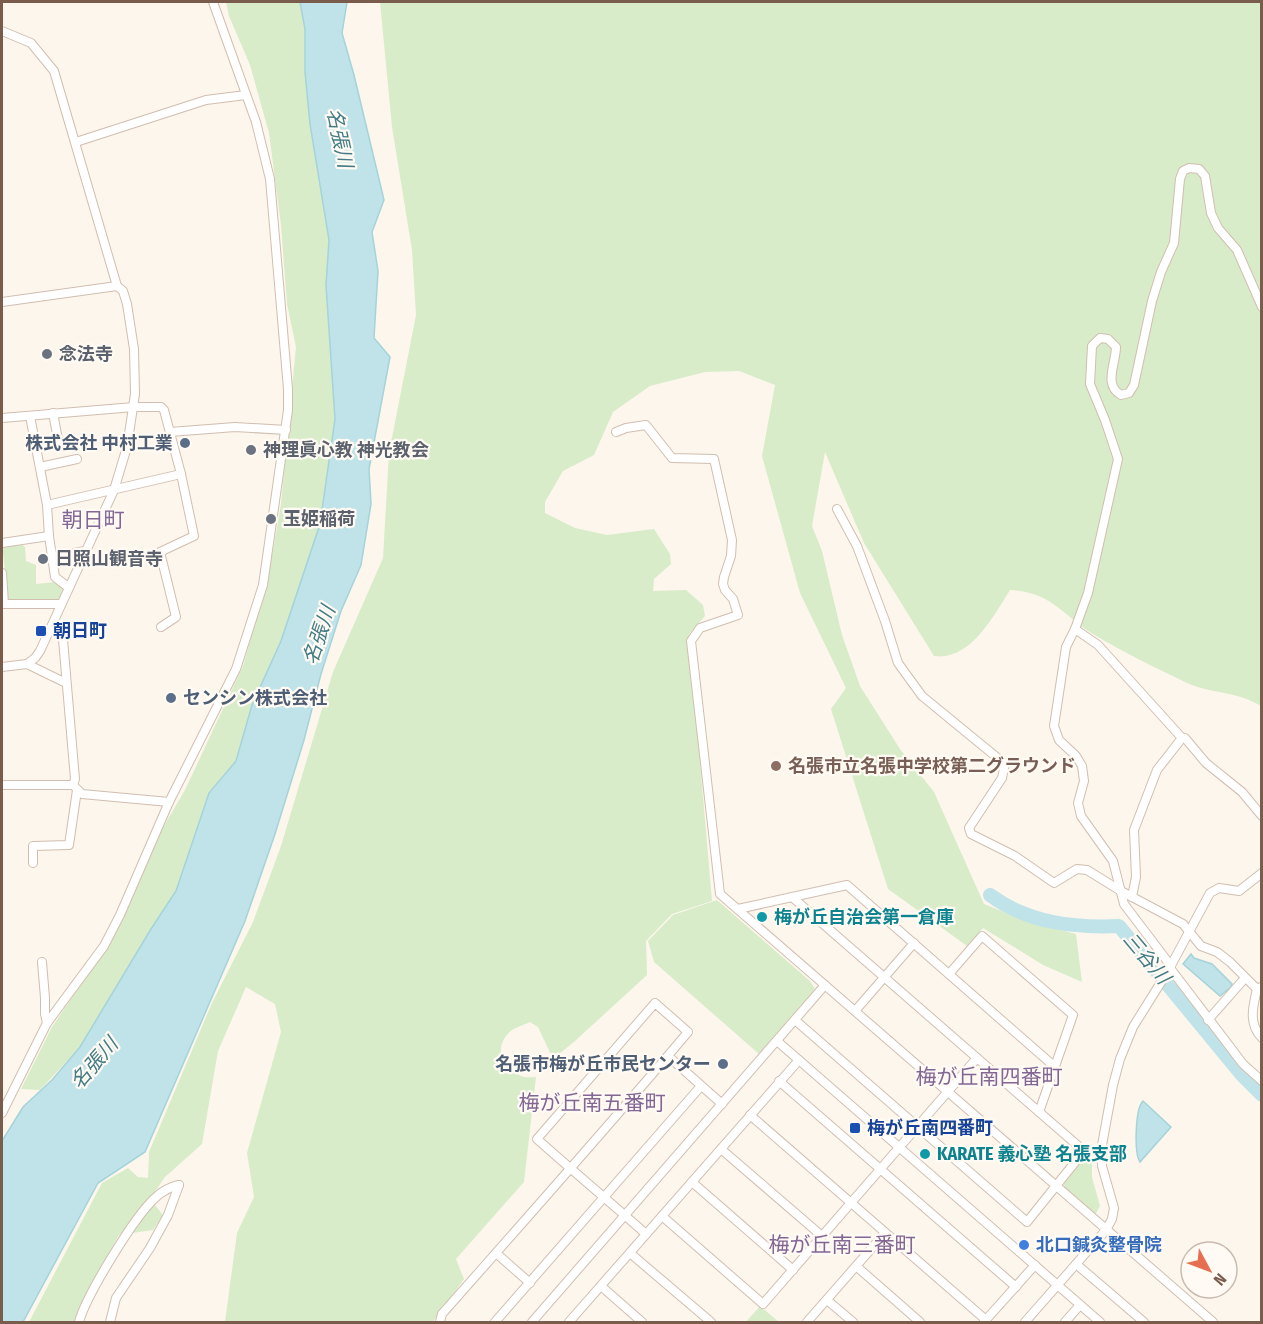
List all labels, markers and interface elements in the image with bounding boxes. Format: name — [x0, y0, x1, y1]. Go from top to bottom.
water label: 名張川 — [322, 106, 358, 172]
place label: 念法寺 — [59, 343, 113, 365]
marker: 念法寺 — [40, 347, 54, 361]
place label: 株式会社 中村工業 — [25, 432, 173, 454]
marker: 株式会社 中村工業 — [178, 436, 192, 450]
place label: 神理眞心教 神光教会 — [263, 439, 429, 461]
marker: 神理眞心教 神光教会 — [244, 443, 258, 457]
district label: 朝日町 — [62, 507, 125, 533]
place label: 玉姫稲荷 — [283, 508, 355, 530]
marker: 玉姫稲荷 — [264, 512, 278, 526]
place label: 日照山観音寺 — [55, 548, 163, 570]
marker: 日照山観音寺 — [36, 552, 50, 566]
water label: 名張川 — [298, 601, 341, 667]
place label: 朝日町 — [53, 620, 107, 642]
marker: 朝日町 — [34, 624, 48, 638]
place label: センシン株式会社 — [183, 687, 327, 709]
marker: センシン株式会社 — [164, 691, 178, 705]
place label: 名張市立名張中学校第二グラウンド — [788, 755, 1076, 777]
marker: 名張市立名張中学校第二グラウンド — [769, 759, 783, 773]
place label: 梅が丘自治会第一倉庫 — [774, 906, 954, 928]
marker: 梅が丘自治会第一倉庫 — [755, 910, 769, 924]
water label: 三谷川 — [1119, 927, 1177, 990]
water label: 名張川 — [65, 1031, 124, 1094]
place label: 名張市梅が丘市民センター — [495, 1053, 711, 1075]
marker: 名張市梅が丘市民センター — [716, 1057, 730, 1071]
district label: 梅が丘南四番町 — [916, 1064, 1063, 1090]
district label: 梅が丘南五番町 — [519, 1090, 666, 1116]
place label: 梅が丘南四番町 — [867, 1117, 993, 1139]
marker: 梅が丘南四番町 — [848, 1121, 862, 1135]
place label: KARATE 義心塾 名張支部 — [937, 1143, 1127, 1165]
marker: KARATE 義心塾 名張支部 — [918, 1147, 932, 1161]
district label: 梅が丘南三番町 — [769, 1232, 916, 1258]
place label: 北口鍼灸整骨院 — [1036, 1234, 1162, 1256]
marker: 北口鍼灸整骨院 — [1017, 1238, 1031, 1252]
north arrow — [1179, 1240, 1239, 1300]
text: N — [1210, 1270, 1230, 1289]

